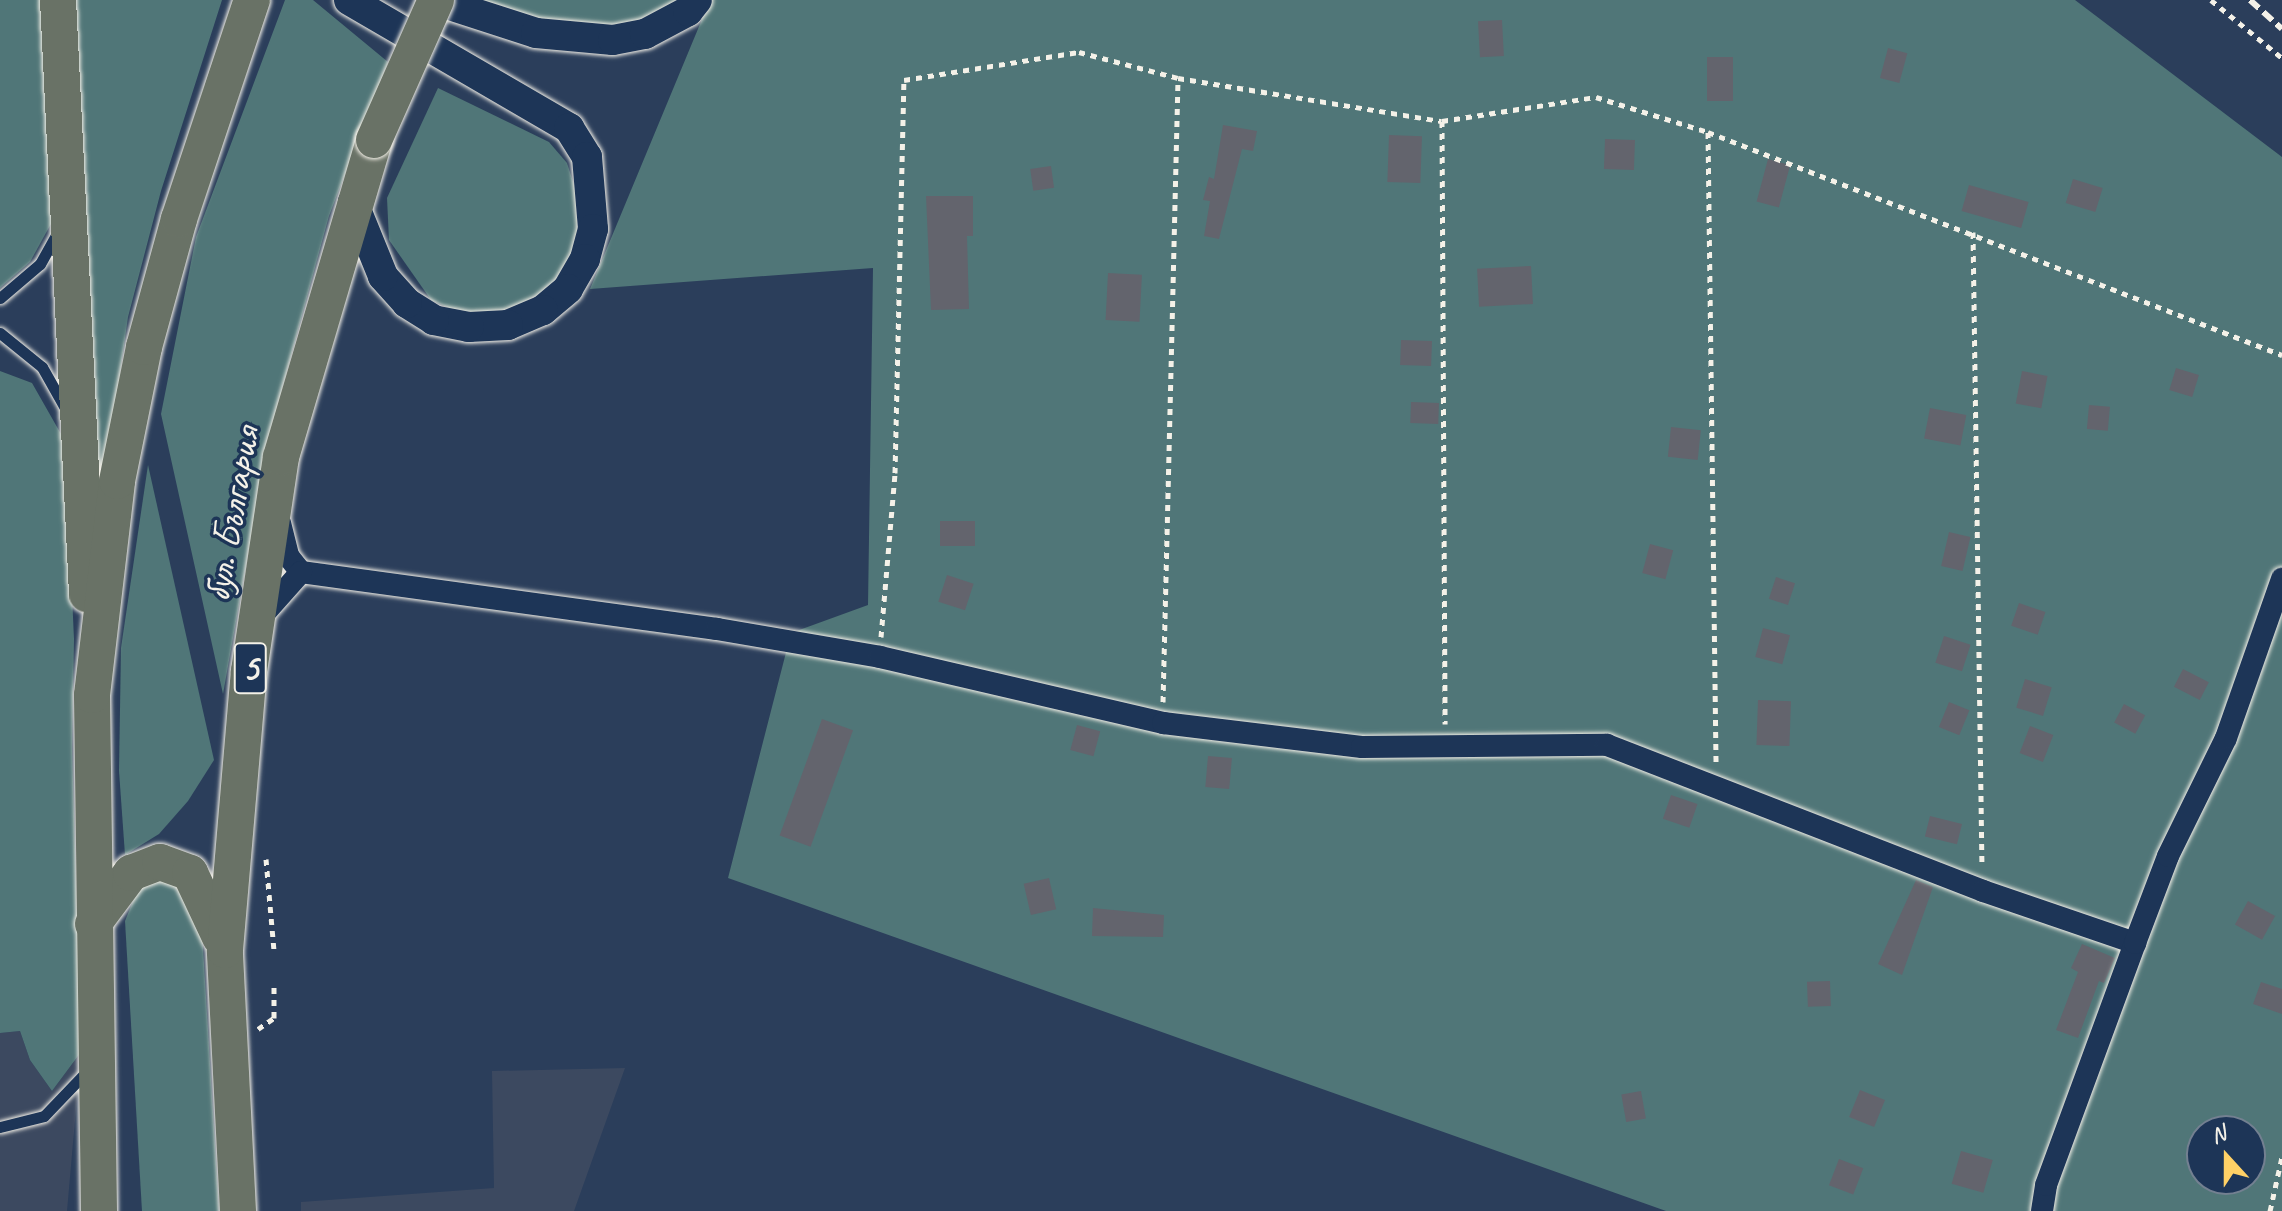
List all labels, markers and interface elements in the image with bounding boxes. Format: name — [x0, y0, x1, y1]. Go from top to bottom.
street label: бул. България — [192, 423, 270, 605]
road number: 5 — [232, 634, 268, 702]
north arrow — [2186, 1115, 2266, 1195]
text: N — [2207, 1119, 2229, 1150]

